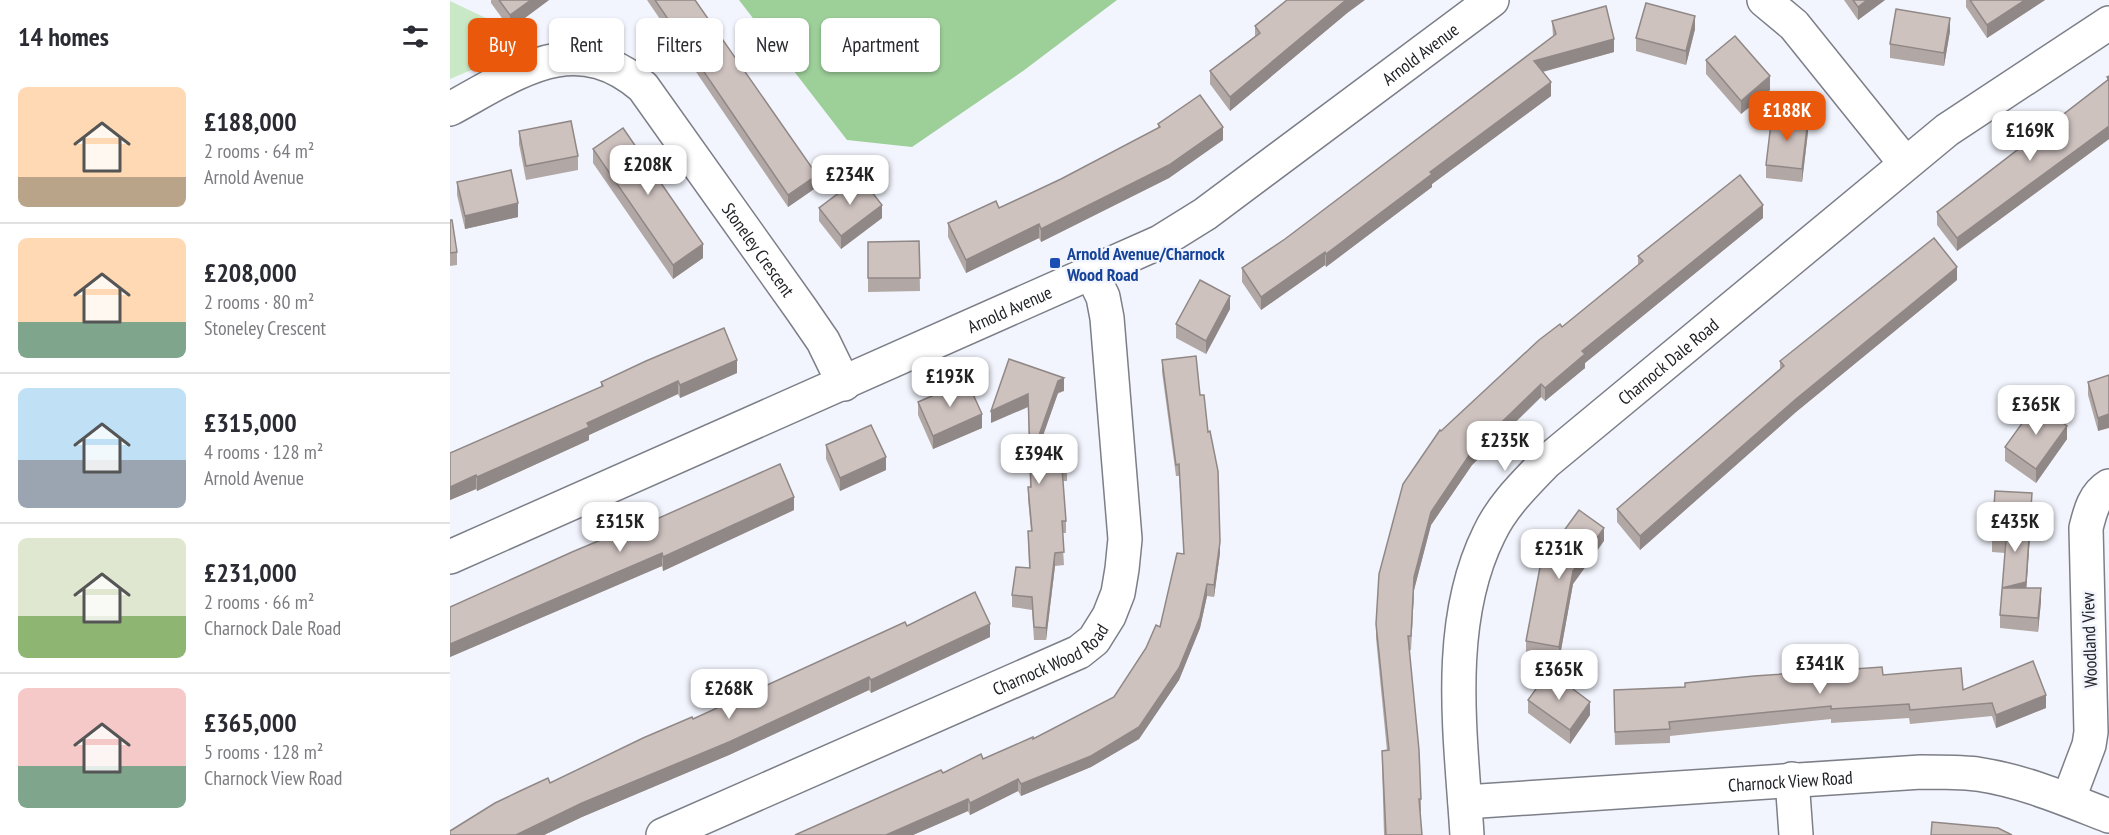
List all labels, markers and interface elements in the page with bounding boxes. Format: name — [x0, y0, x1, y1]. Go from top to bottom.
chip: Buy — [468, 18, 537, 72]
chip: Rent — [549, 18, 624, 72]
chip: Filters — [636, 18, 723, 72]
chip: New — [735, 18, 809, 72]
chip: Apartment — [821, 18, 940, 72]
street label: Arnold Avenue — [1377, 18, 1463, 90]
text: 14 homes — [18, 20, 109, 53]
icon: filters — [399, 20, 432, 53]
pin: £188K — [1745, 91, 1829, 142]
text: £188K — [1763, 97, 1811, 123]
text: £188,000 — [204, 105, 297, 138]
icon: home — [66, 111, 138, 183]
pin: £169K — [1988, 111, 2072, 162]
text: £169K — [2006, 117, 2054, 143]
text: 2 rooms · 64 m² — [204, 138, 314, 164]
pin: £208K — [606, 145, 690, 196]
text: £208K — [624, 151, 672, 177]
pin: £234K — [808, 155, 892, 206]
text: £234K — [826, 161, 874, 187]
text: Arnold Avenue — [204, 164, 304, 190]
street label: Stoneley Crescent — [717, 198, 800, 301]
place label: Arnold Avenue/Charnock Wood Road — [1066, 242, 1225, 286]
text: £208,000 — [204, 256, 297, 289]
marker: Arnold Avenue/Charnock Wood Road — [1048, 256, 1062, 270]
icon: home — [66, 262, 138, 334]
street label: Arnold Avenue — [964, 280, 1055, 338]
text: 2 rooms · 80 m² — [204, 289, 314, 315]
street label: Charnock Dale Road — [1613, 313, 1723, 410]
text: Stoneley Crescent — [204, 315, 326, 341]
pin: £193K — [908, 357, 992, 408]
text: £193K — [926, 363, 974, 389]
pin: £365K — [1994, 385, 2078, 436]
text: £365K — [2012, 391, 2060, 417]
text: £315,000 — [204, 406, 297, 439]
icon: home — [66, 412, 138, 484]
pin: £235K — [1463, 421, 1547, 472]
text: £235K — [1481, 427, 1529, 453]
pin: £394K — [997, 434, 1081, 485]
text: 4 rooms · 128 m² — [204, 439, 323, 465]
text: £394K — [1015, 440, 1063, 466]
text: Arnold Avenue — [204, 465, 304, 491]
pin: £315K — [578, 502, 662, 553]
pin: £435K — [1973, 502, 2057, 553]
text: £315K — [596, 508, 644, 534]
text: £435K — [1991, 508, 2039, 534]
pin: £231K — [1517, 529, 1601, 580]
text: £231K — [1535, 535, 1583, 561]
text: £231,000 — [204, 556, 297, 589]
icon: home — [66, 562, 138, 634]
text: 2 rooms · 66 m² — [204, 589, 314, 615]
street label: Woodland View — [2076, 592, 2102, 688]
text: Charnock Dale Road — [204, 615, 341, 641]
street label: Charnock Wood Road — [989, 619, 1113, 700]
pin: £341K — [1778, 644, 1862, 695]
pin: £365K — [1517, 650, 1601, 701]
text: £341K — [1796, 650, 1844, 676]
text: £365K — [1535, 656, 1583, 682]
pin: £268K — [687, 669, 771, 720]
text: £268K — [705, 675, 753, 701]
text: £365,000 — [204, 706, 297, 739]
icon: home — [66, 712, 138, 784]
text: 5 rooms · 128 m² — [204, 739, 323, 765]
text: Charnock View Road — [204, 765, 343, 791]
street label: Charnock View Road — [1727, 765, 1853, 796]

